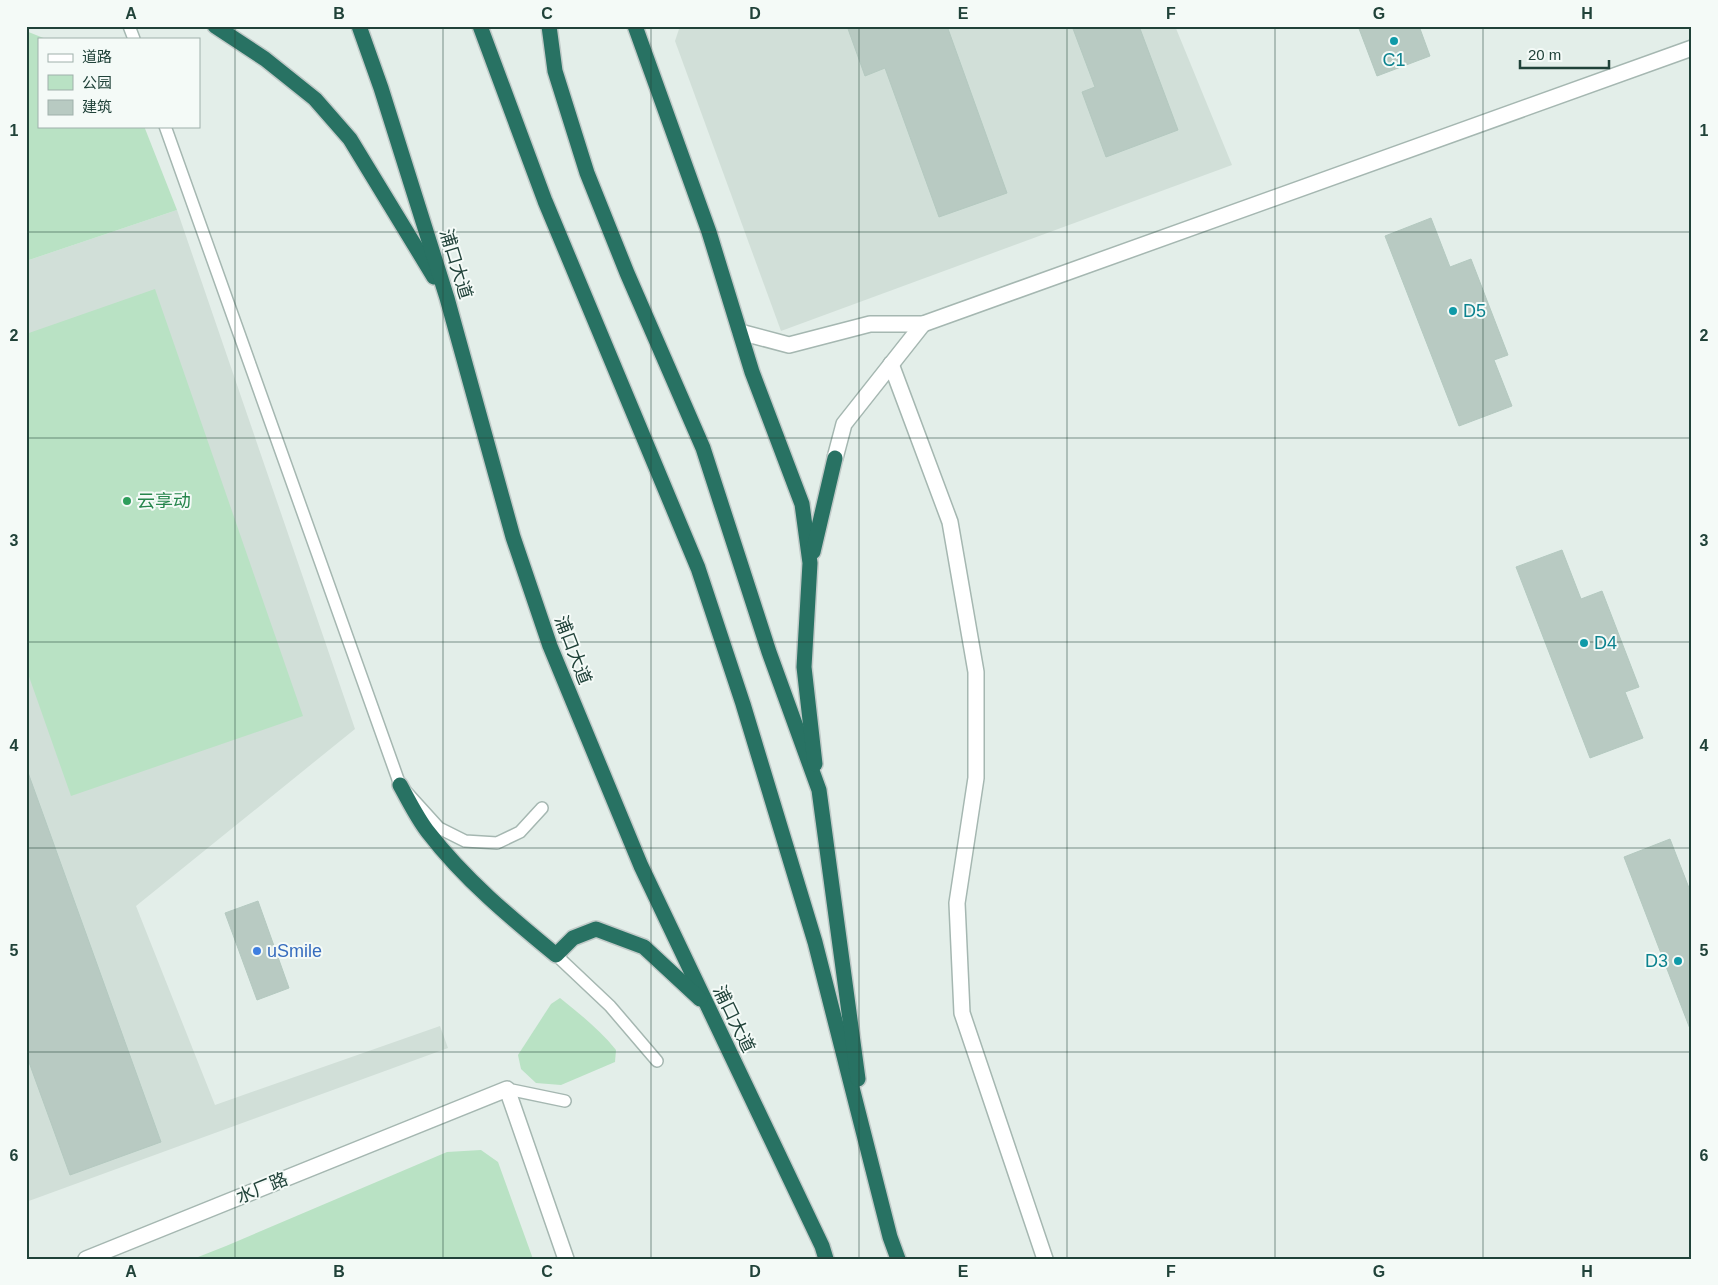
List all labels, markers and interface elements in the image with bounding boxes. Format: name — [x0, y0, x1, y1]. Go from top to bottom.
text: A — [125, 5, 137, 22]
text: B — [333, 5, 345, 22]
text: C — [541, 5, 553, 22]
text: D — [749, 5, 761, 22]
text: E — [958, 5, 969, 22]
text: F — [1166, 5, 1176, 22]
text: G — [1373, 5, 1385, 22]
text: H — [1581, 5, 1593, 22]
marker: C1 — [1388, 35, 1400, 47]
legend — [38, 38, 200, 128]
scale bar — [1520, 38, 1609, 70]
text: 20 m — [1528, 46, 1561, 63]
text: 道路 — [82, 48, 112, 65]
place label: C1 — [1382, 50, 1406, 70]
text: 公园 — [82, 74, 112, 91]
text: 建筑 — [82, 98, 112, 115]
text: 1 — [10, 122, 19, 139]
text: 1 — [1700, 122, 1709, 139]
street label: 浦口大道 — [436, 227, 476, 301]
place label: D5 — [1463, 301, 1486, 321]
marker: D5 — [1447, 305, 1459, 317]
text: 2 — [10, 327, 19, 344]
text: 2 — [1700, 327, 1709, 344]
place label: 云享动 — [137, 491, 191, 511]
marker: 云享动 — [121, 495, 133, 507]
text: 3 — [10, 532, 19, 549]
text: 3 — [1700, 532, 1709, 549]
street label: 浦口大道 — [551, 613, 595, 687]
place label: D4 — [1594, 633, 1617, 653]
marker: D4 — [1578, 637, 1590, 649]
text: 4 — [10, 737, 19, 754]
text: 4 — [1700, 737, 1709, 754]
place label: uSmile — [267, 941, 322, 961]
text: 5 — [10, 942, 19, 959]
text: 5 — [1700, 942, 1709, 959]
marker: uSmile — [251, 945, 263, 957]
place label: D3 — [1645, 951, 1668, 971]
marker: D3 — [1672, 955, 1684, 967]
street label: 浦口大道 — [709, 982, 759, 1056]
text: 6 — [10, 1147, 19, 1164]
text: 6 — [1700, 1147, 1709, 1164]
street label: 水厂路 — [233, 1169, 291, 1207]
text: A — [125, 1263, 137, 1280]
text: B — [333, 1263, 345, 1280]
text: C — [541, 1263, 553, 1280]
text: D — [749, 1263, 761, 1280]
text: E — [958, 1263, 969, 1280]
text: F — [1166, 1263, 1176, 1280]
text: G — [1373, 1263, 1385, 1280]
text: H — [1581, 1263, 1593, 1280]

